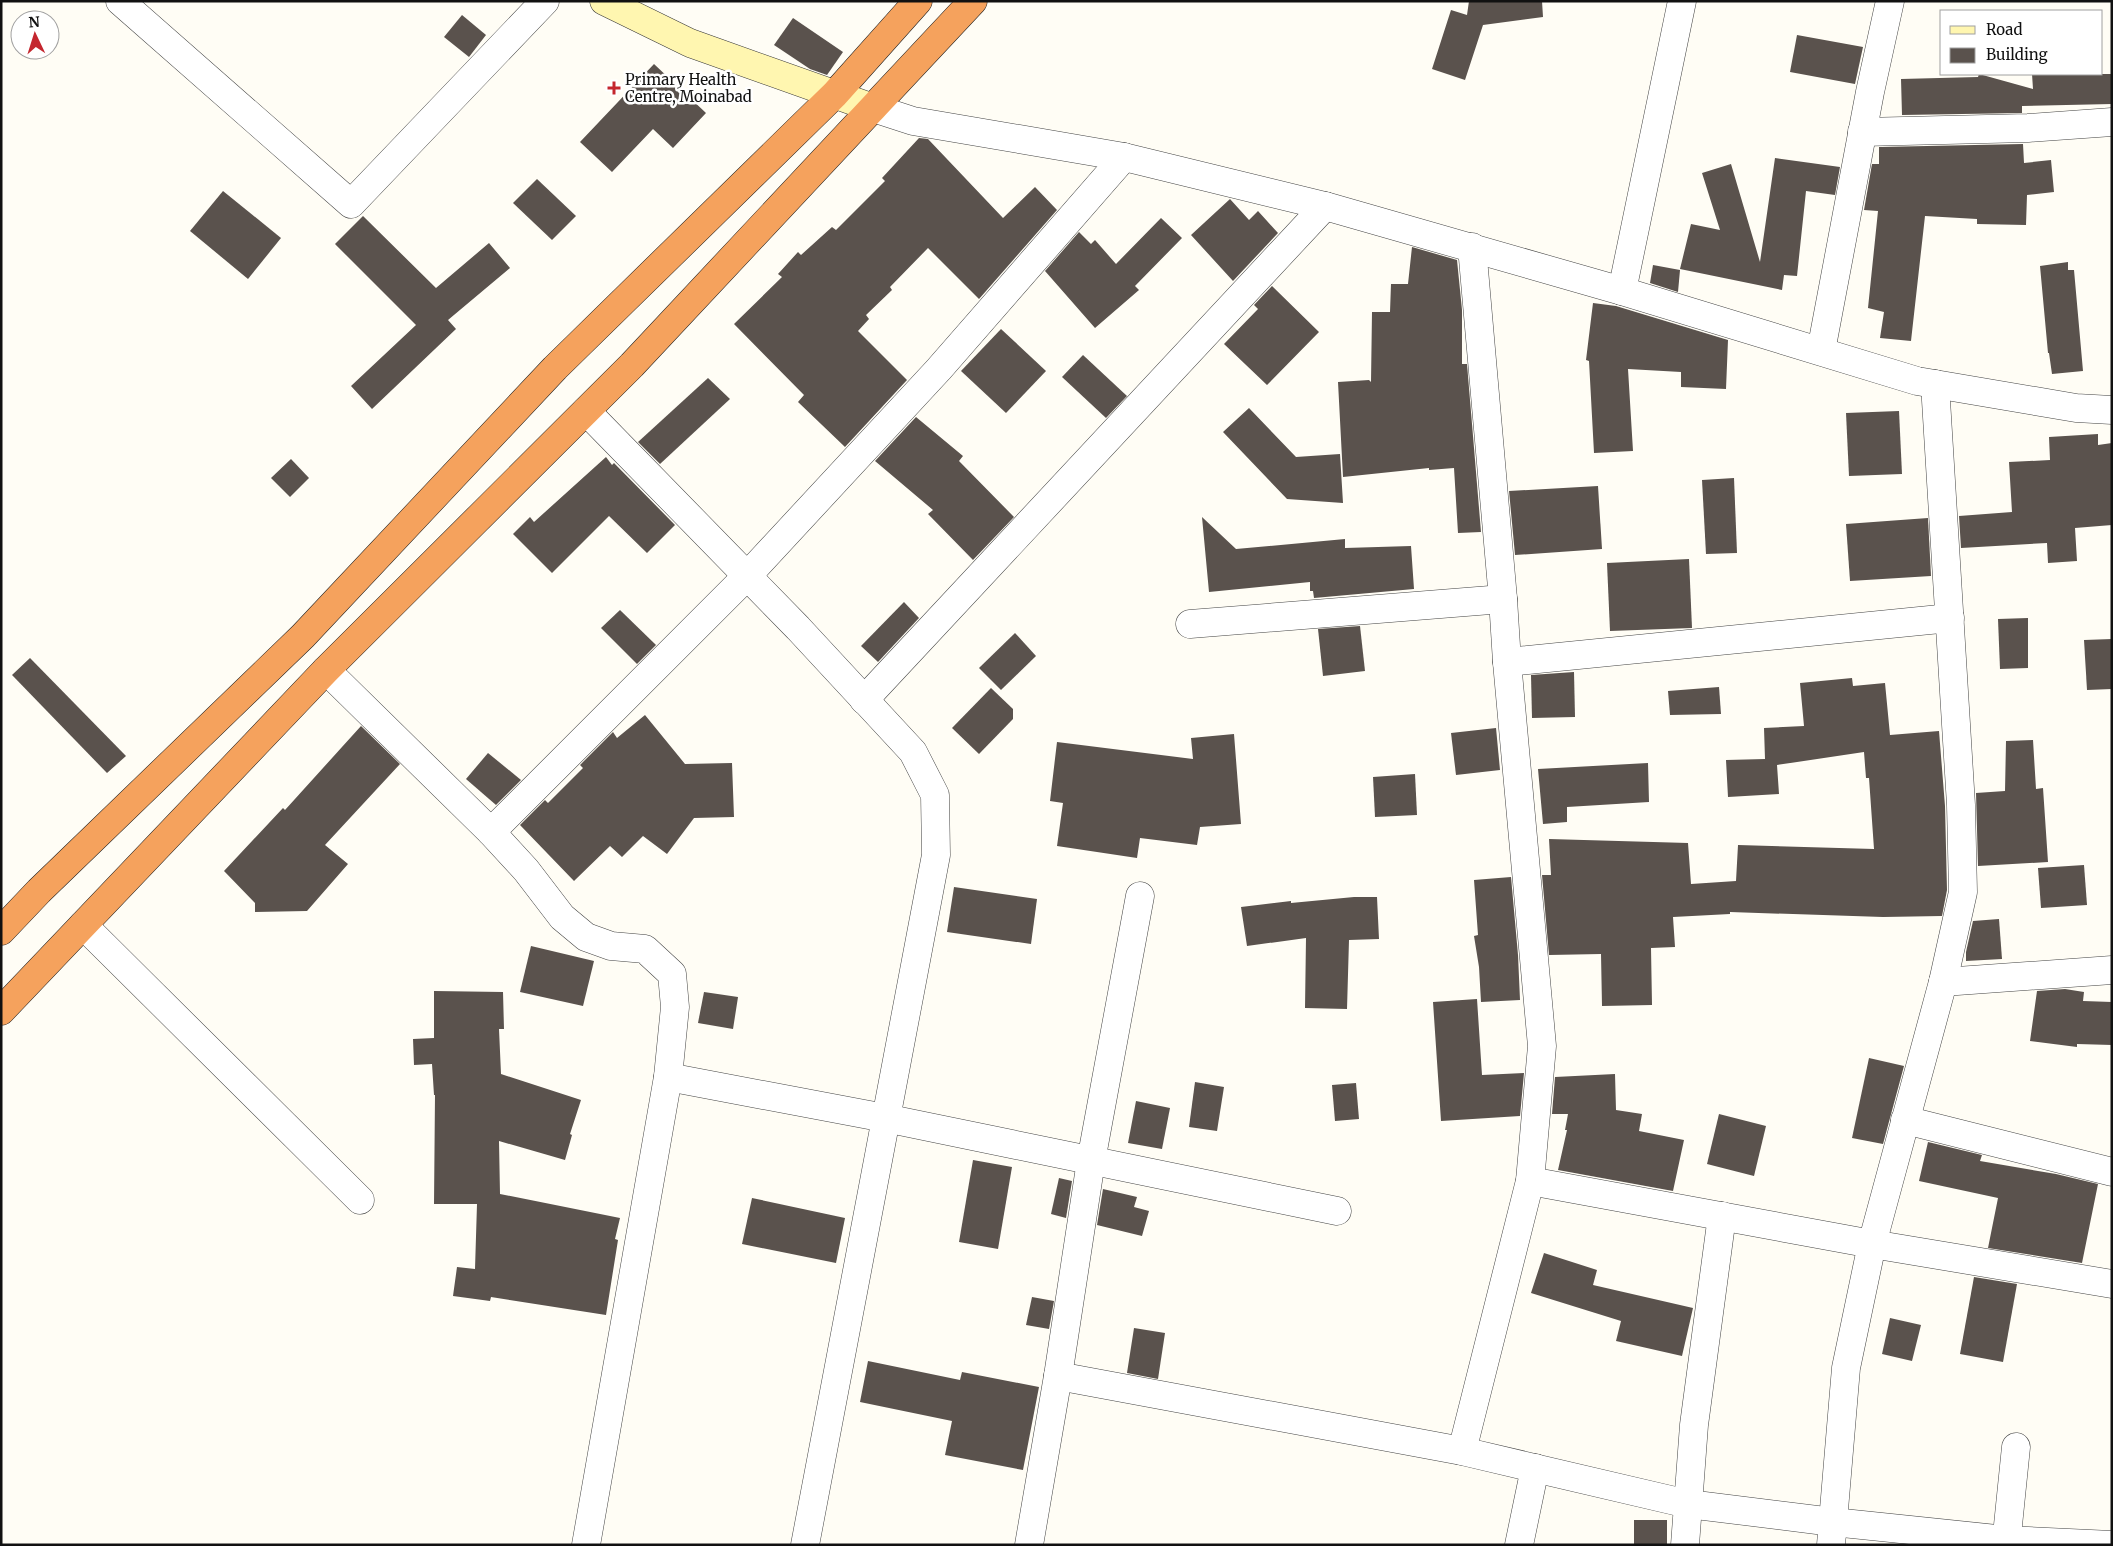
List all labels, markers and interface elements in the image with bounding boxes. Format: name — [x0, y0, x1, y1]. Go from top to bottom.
north arrow — [10, 10, 60, 60]
legend — [1940, 10, 2103, 75]
text: N — [28, 13, 40, 31]
text: Road — [1986, 20, 2022, 39]
text: Building — [1986, 45, 2048, 64]
place label: Primary Health Centre, Moinabad — [625, 70, 752, 106]
marker: Primary Health Centre, Moinabad — [607, 81, 621, 95]

